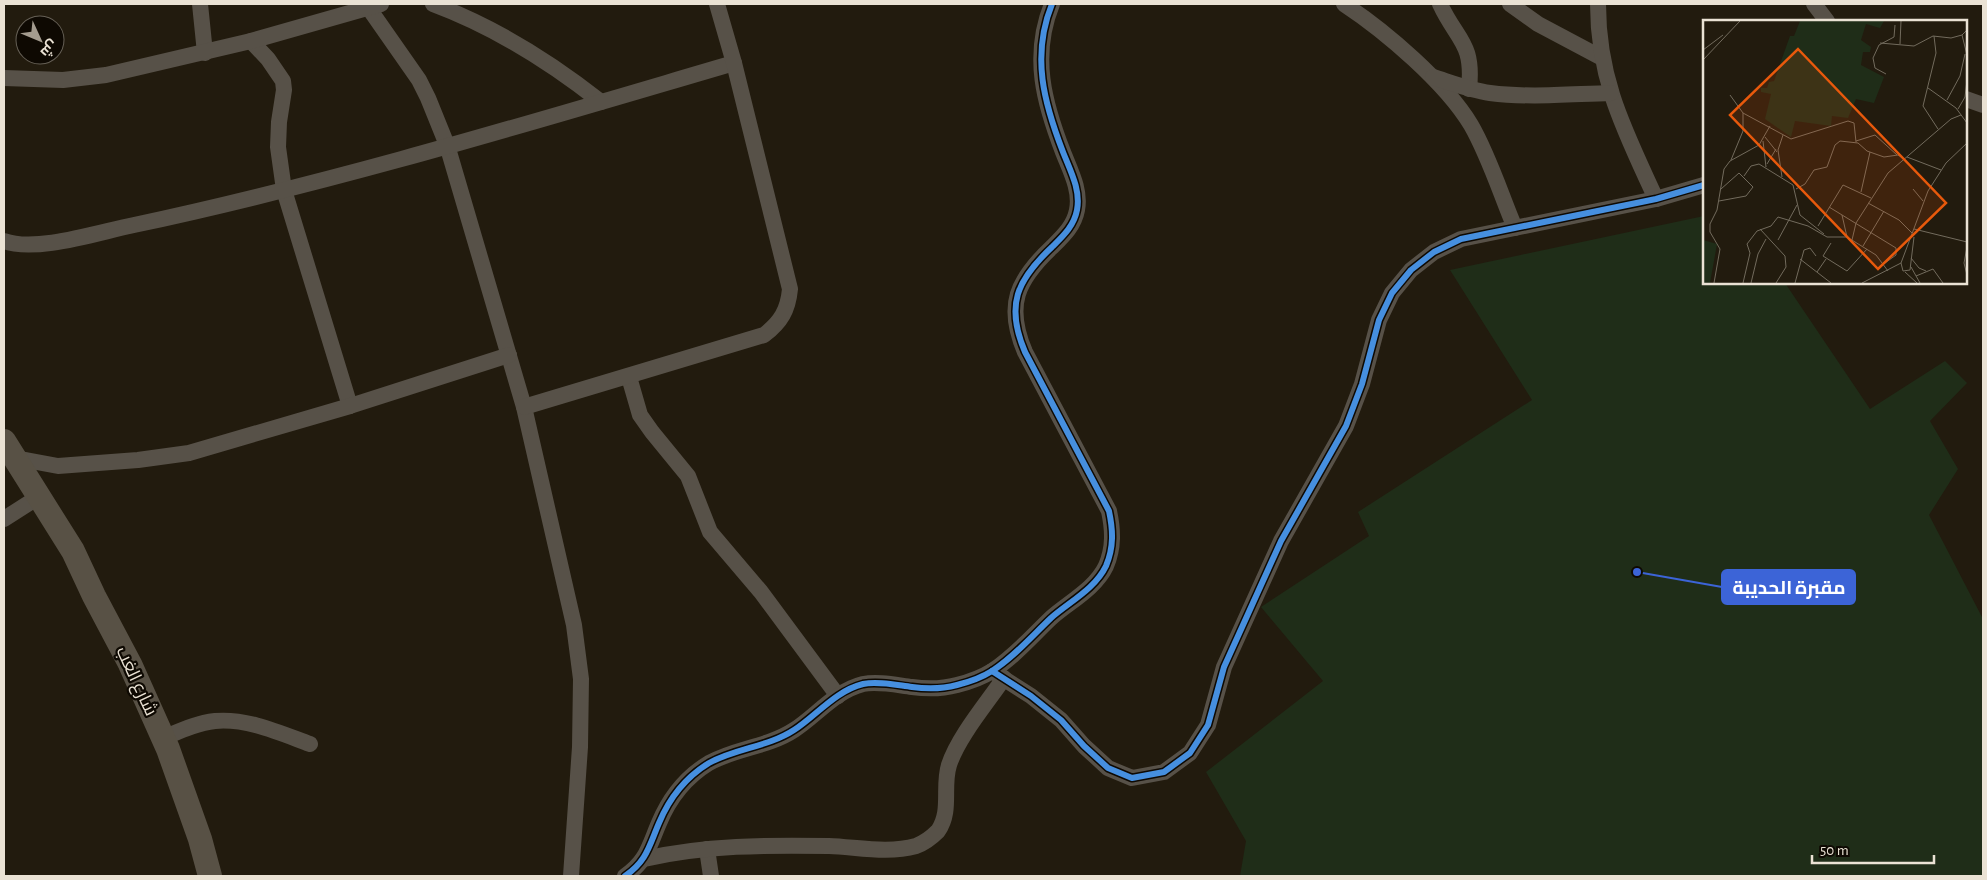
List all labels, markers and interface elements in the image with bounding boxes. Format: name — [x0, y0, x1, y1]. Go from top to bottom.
north arrow — [15, 15, 65, 65]
inset map — [1703, 20, 1967, 284]
text: ش — [37, 36, 61, 61]
callout: مقبرة الحديبة — [1722, 570, 1855, 604]
text: مقبرة الحديبة — [1733, 579, 1845, 599]
street label: شارع الغب — [111, 644, 161, 720]
scale bar — [1812, 832, 1934, 864]
text: 50 m — [1820, 843, 1849, 858]

